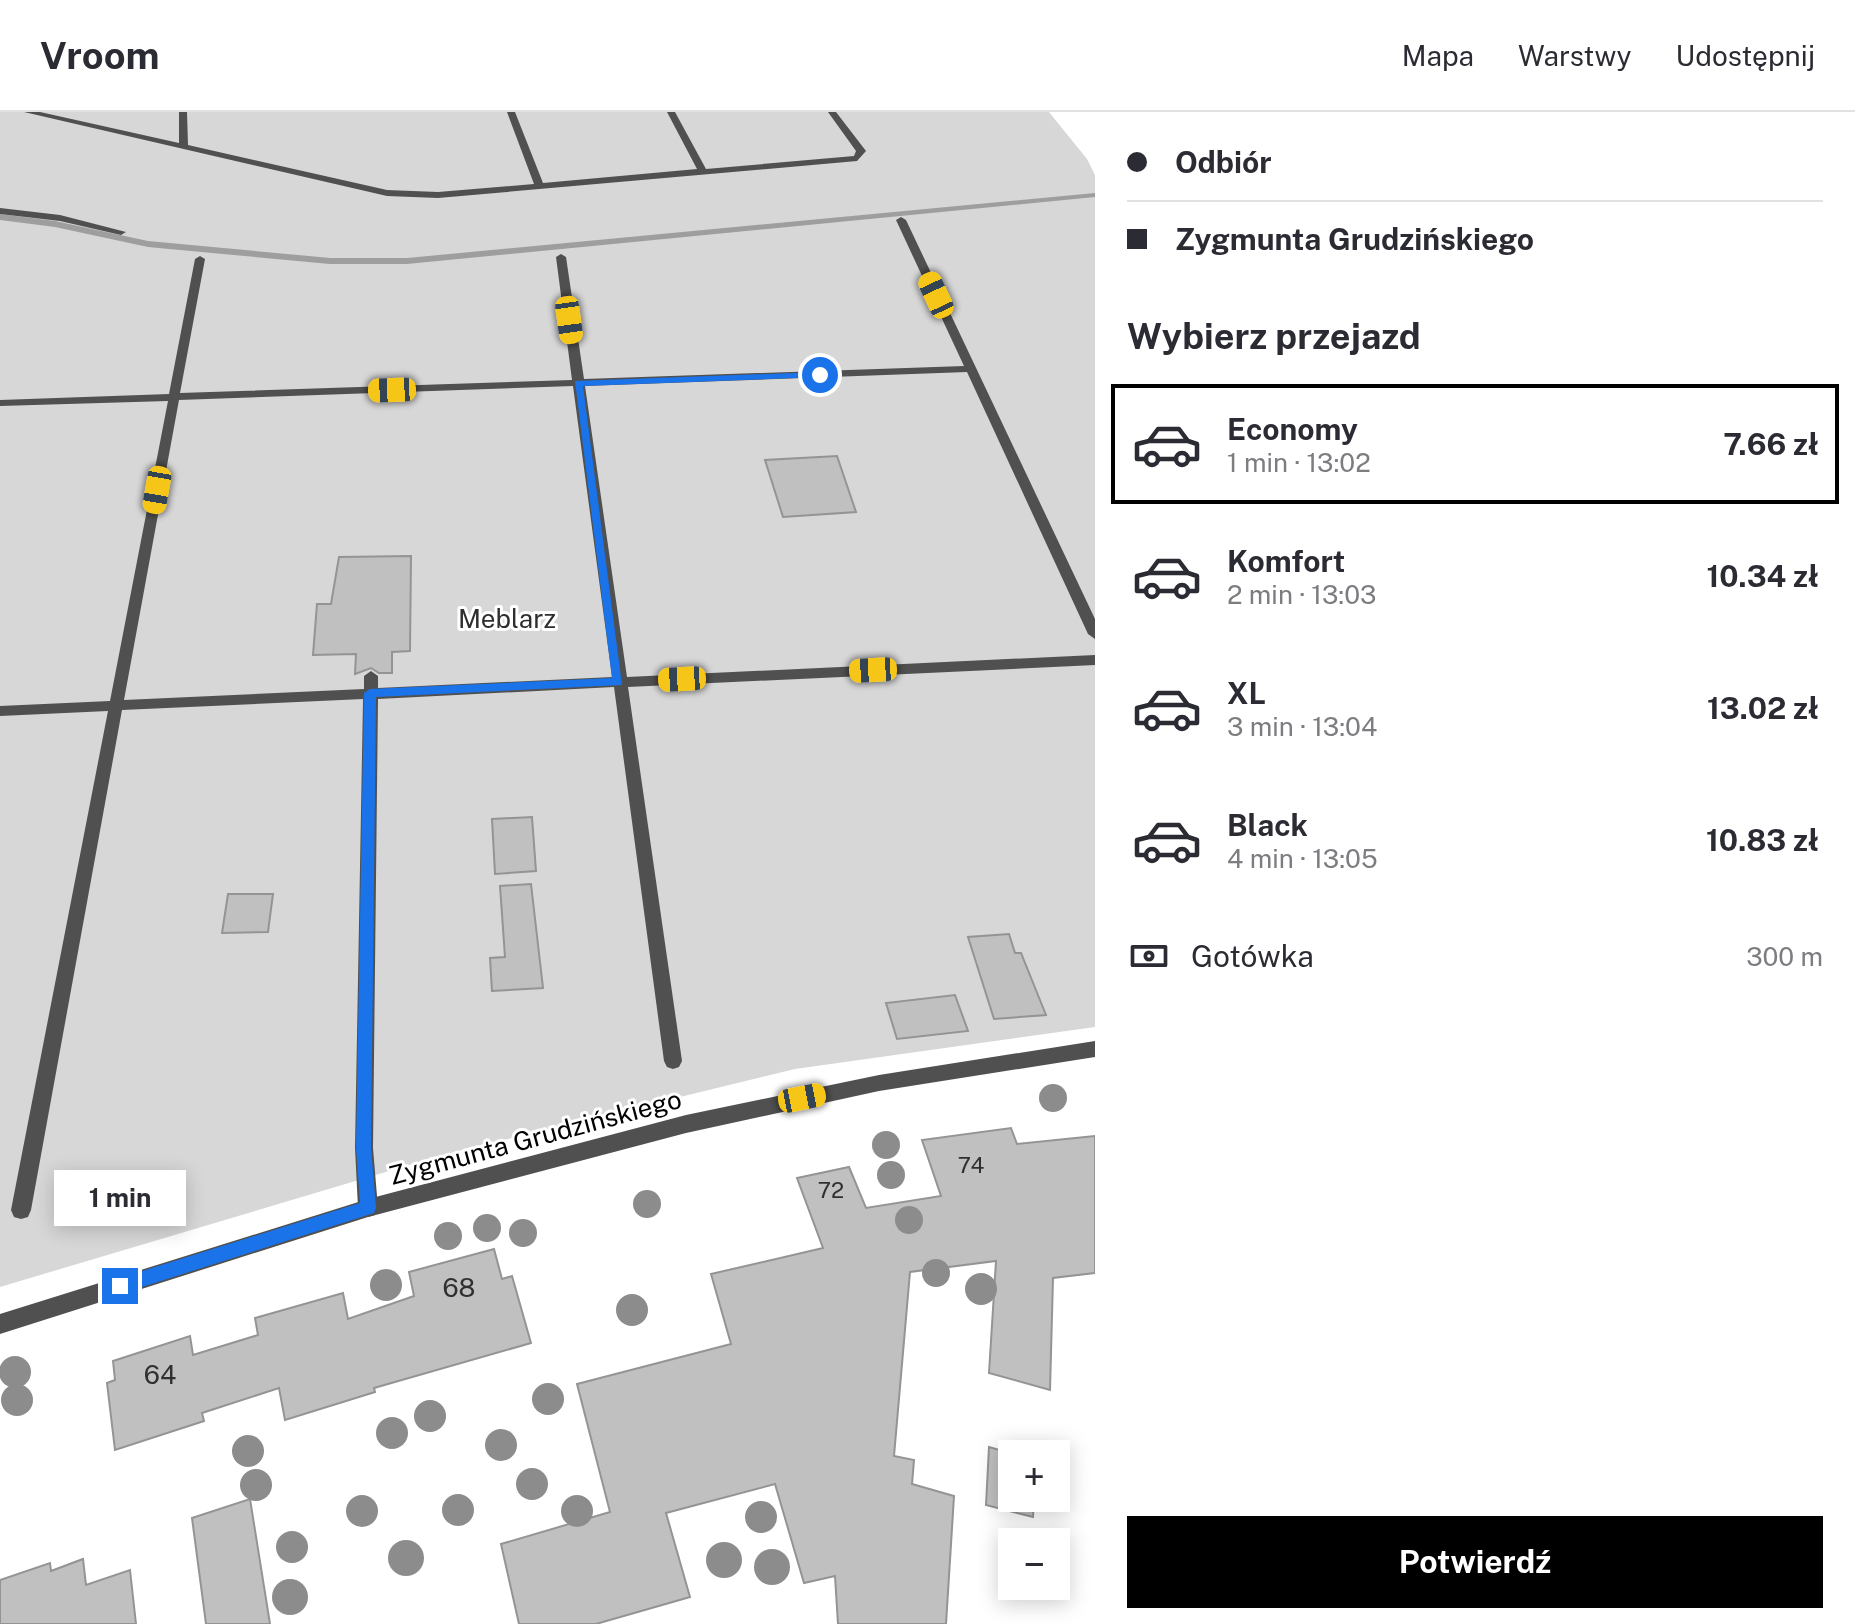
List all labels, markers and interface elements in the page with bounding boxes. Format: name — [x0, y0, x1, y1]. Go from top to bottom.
text: Vroom — [40, 33, 160, 78]
text: Mapa — [1402, 39, 1474, 72]
text: Warstwy — [1518, 39, 1632, 72]
text: Udostępnij — [1676, 39, 1815, 72]
text: Odbiór — [1175, 144, 1272, 180]
text: Zygmunta Grudzińskiego — [1175, 221, 1534, 257]
car — [915, 268, 957, 322]
car — [554, 295, 584, 345]
text: Wybierz przejazd — [1127, 315, 1421, 357]
route start — [802, 357, 838, 393]
car — [368, 377, 416, 403]
icon: car — [1131, 408, 1203, 480]
text: Economy — [1227, 411, 1358, 447]
text: 7.66 zł — [1723, 426, 1819, 462]
text: 1 min · 13:02 — [1227, 447, 1371, 478]
car — [141, 464, 173, 516]
icon: car — [1131, 540, 1203, 612]
text: Komfort — [1227, 543, 1345, 579]
text: 10.34 zł — [1706, 558, 1819, 594]
text: 2 min · 13:03 — [1227, 579, 1376, 610]
park label: Meblarz — [458, 603, 556, 634]
car — [848, 657, 898, 683]
car — [657, 666, 707, 692]
icon: car — [1131, 672, 1203, 744]
text: XL — [1227, 675, 1266, 711]
text: 13.02 zł — [1707, 690, 1819, 726]
text: 3 min · 13:04 — [1227, 711, 1377, 742]
icon: car — [1131, 804, 1203, 876]
text: Black — [1227, 807, 1308, 843]
text: 10.83 zł — [1706, 822, 1819, 858]
text: 4 min · 13:05 — [1227, 843, 1378, 874]
icon: cash — [1127, 934, 1171, 978]
text: Gotówka — [1191, 938, 1314, 974]
text: 300 m — [1746, 941, 1823, 972]
car — [776, 1082, 828, 1114]
street label: Zygmunta Grudzińskiego — [385, 1083, 685, 1191]
house number: 74 — [958, 1152, 984, 1178]
callout: 1 min — [54, 1170, 186, 1226]
house number: 72 — [818, 1177, 844, 1203]
text: 1 min — [89, 1182, 151, 1213]
route end — [102, 1268, 138, 1304]
house number: 68 — [443, 1272, 475, 1303]
house number: 64 — [144, 1359, 176, 1390]
map controls — [998, 1440, 1070, 1600]
button: + — [998, 1440, 1070, 1512]
button: Potwierdź — [1127, 1516, 1823, 1608]
button: − — [998, 1528, 1070, 1600]

